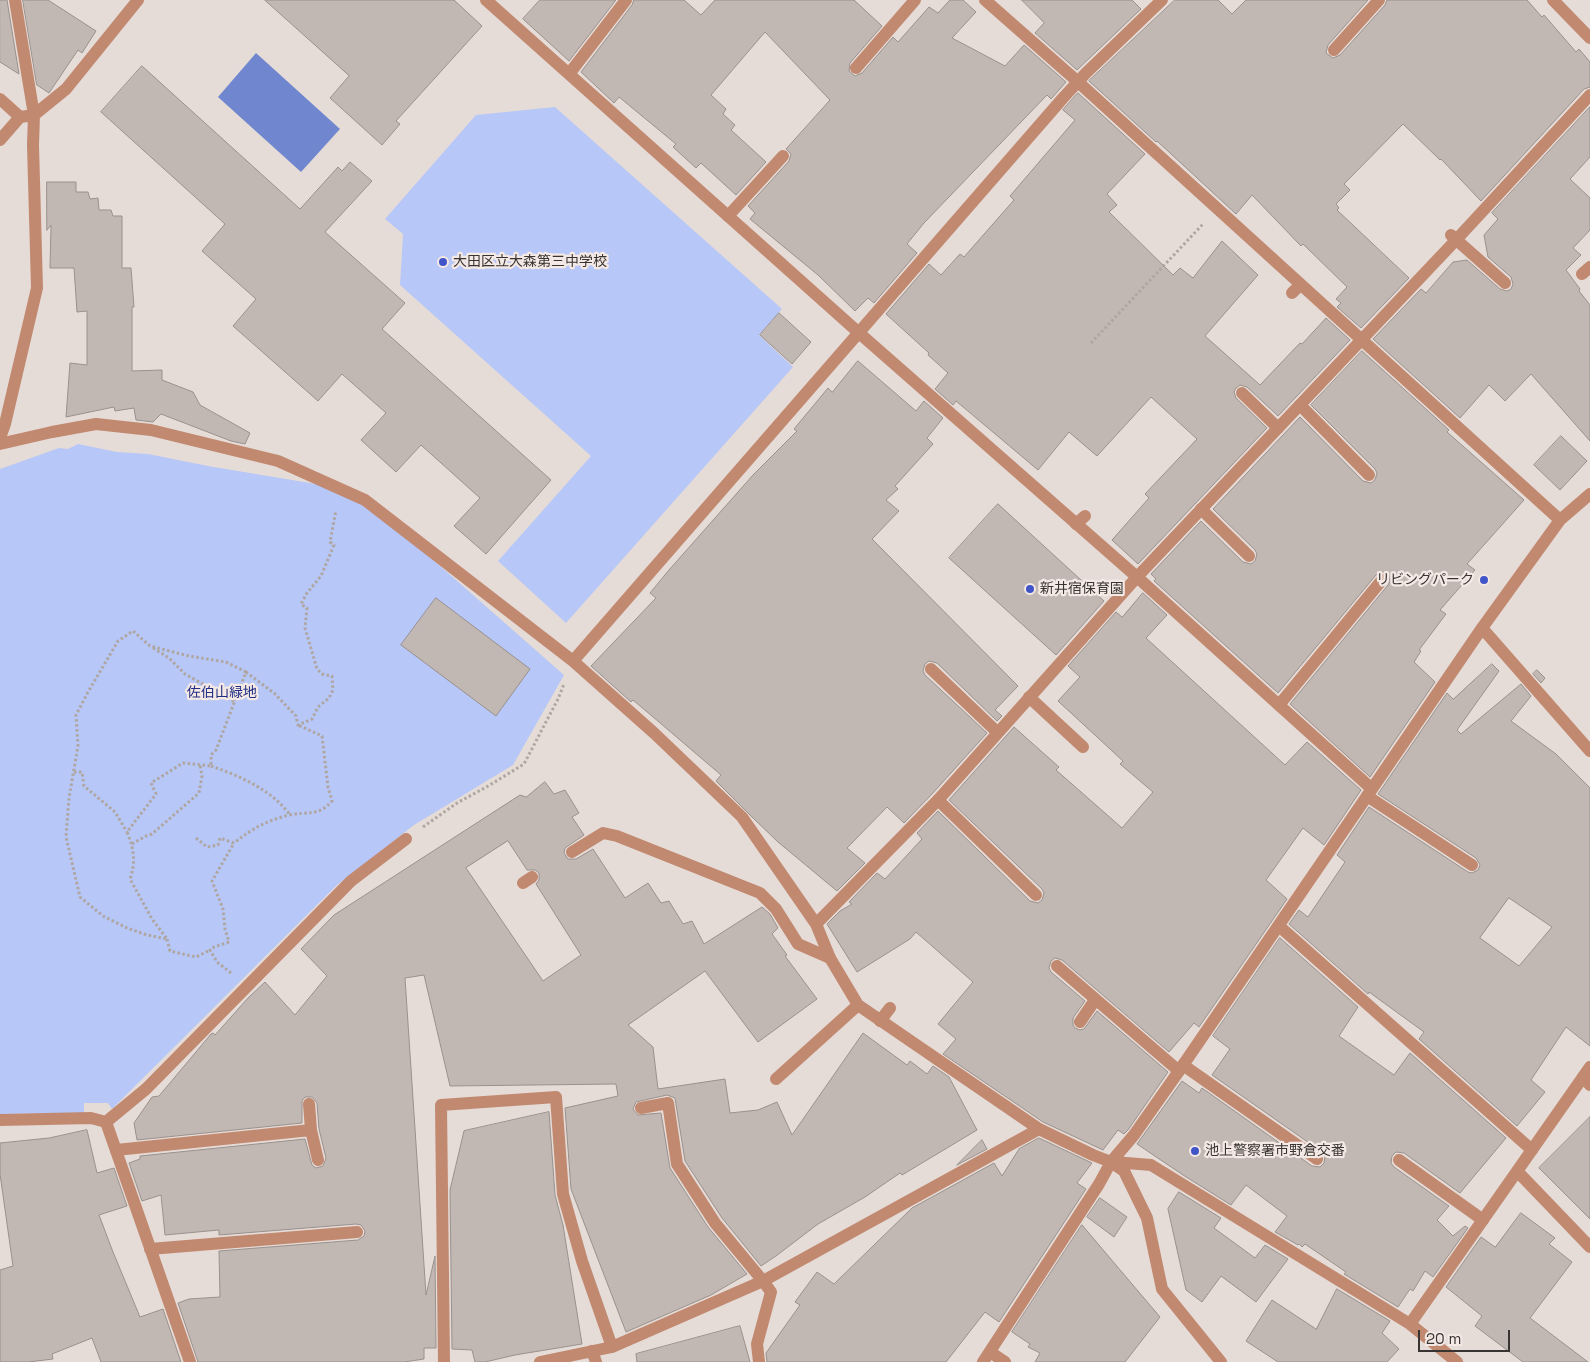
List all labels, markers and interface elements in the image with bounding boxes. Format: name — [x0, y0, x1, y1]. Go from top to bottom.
place label: 大田区立大森第三中学校 — [453, 254, 607, 270]
marker: 大田区立大森第三中学校 — [437, 256, 449, 268]
place label: リビングパーク — [1376, 572, 1474, 588]
marker: リビングパーク — [1478, 574, 1490, 586]
place label: 新井宿保育園 — [1040, 581, 1124, 597]
marker: 新井宿保育園 — [1024, 583, 1036, 595]
park label: 佐伯山緑地 — [187, 685, 257, 701]
place label: 池上警察署市野倉交番 — [1205, 1143, 1345, 1159]
marker: 池上警察署市野倉交番 — [1189, 1145, 1201, 1157]
scale bar — [1420, 1320, 1512, 1352]
text: 20 m — [1426, 1329, 1461, 1348]

